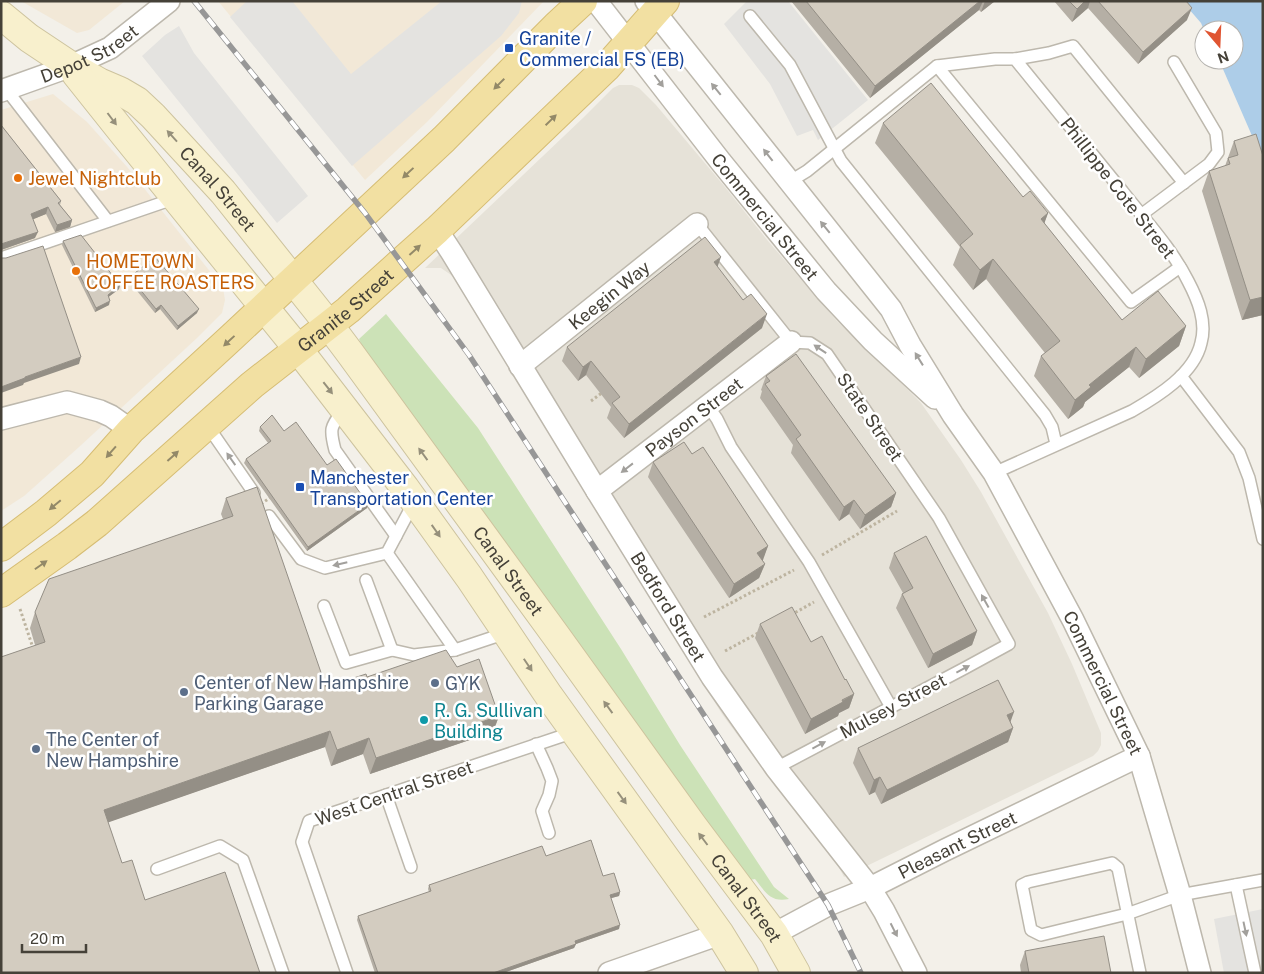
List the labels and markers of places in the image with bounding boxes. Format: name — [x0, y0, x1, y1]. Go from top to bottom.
place label: Granite / Commercial FS (EB) — [519, 28, 685, 70]
marker: Granite / Commercial FS (EB) — [503, 42, 515, 54]
place label: Jewel Nightclub — [28, 168, 161, 189]
marker: Jewel Nightclub — [12, 172, 24, 184]
place label: HOMETOWN COFFEE ROASTERS — [86, 251, 255, 293]
marker: HOMETOWN COFFEE ROASTERS — [70, 265, 82, 277]
place label: Manchester Transportation Center — [310, 467, 493, 509]
marker: Manchester Transportation Center — [294, 481, 306, 493]
place label: Center of New Hampshire Parking Garage — [194, 672, 409, 714]
place label: GYK — [445, 673, 481, 694]
marker: GYK — [429, 677, 441, 689]
marker: Center of New Hampshire Parking Garage — [178, 686, 190, 698]
place label: R. G. Sullivan Building — [434, 700, 543, 742]
marker: R. G. Sullivan Building — [418, 714, 430, 726]
place label: The Center of New Hampshire — [46, 729, 179, 771]
marker: The Center of New Hampshire — [30, 743, 42, 755]

